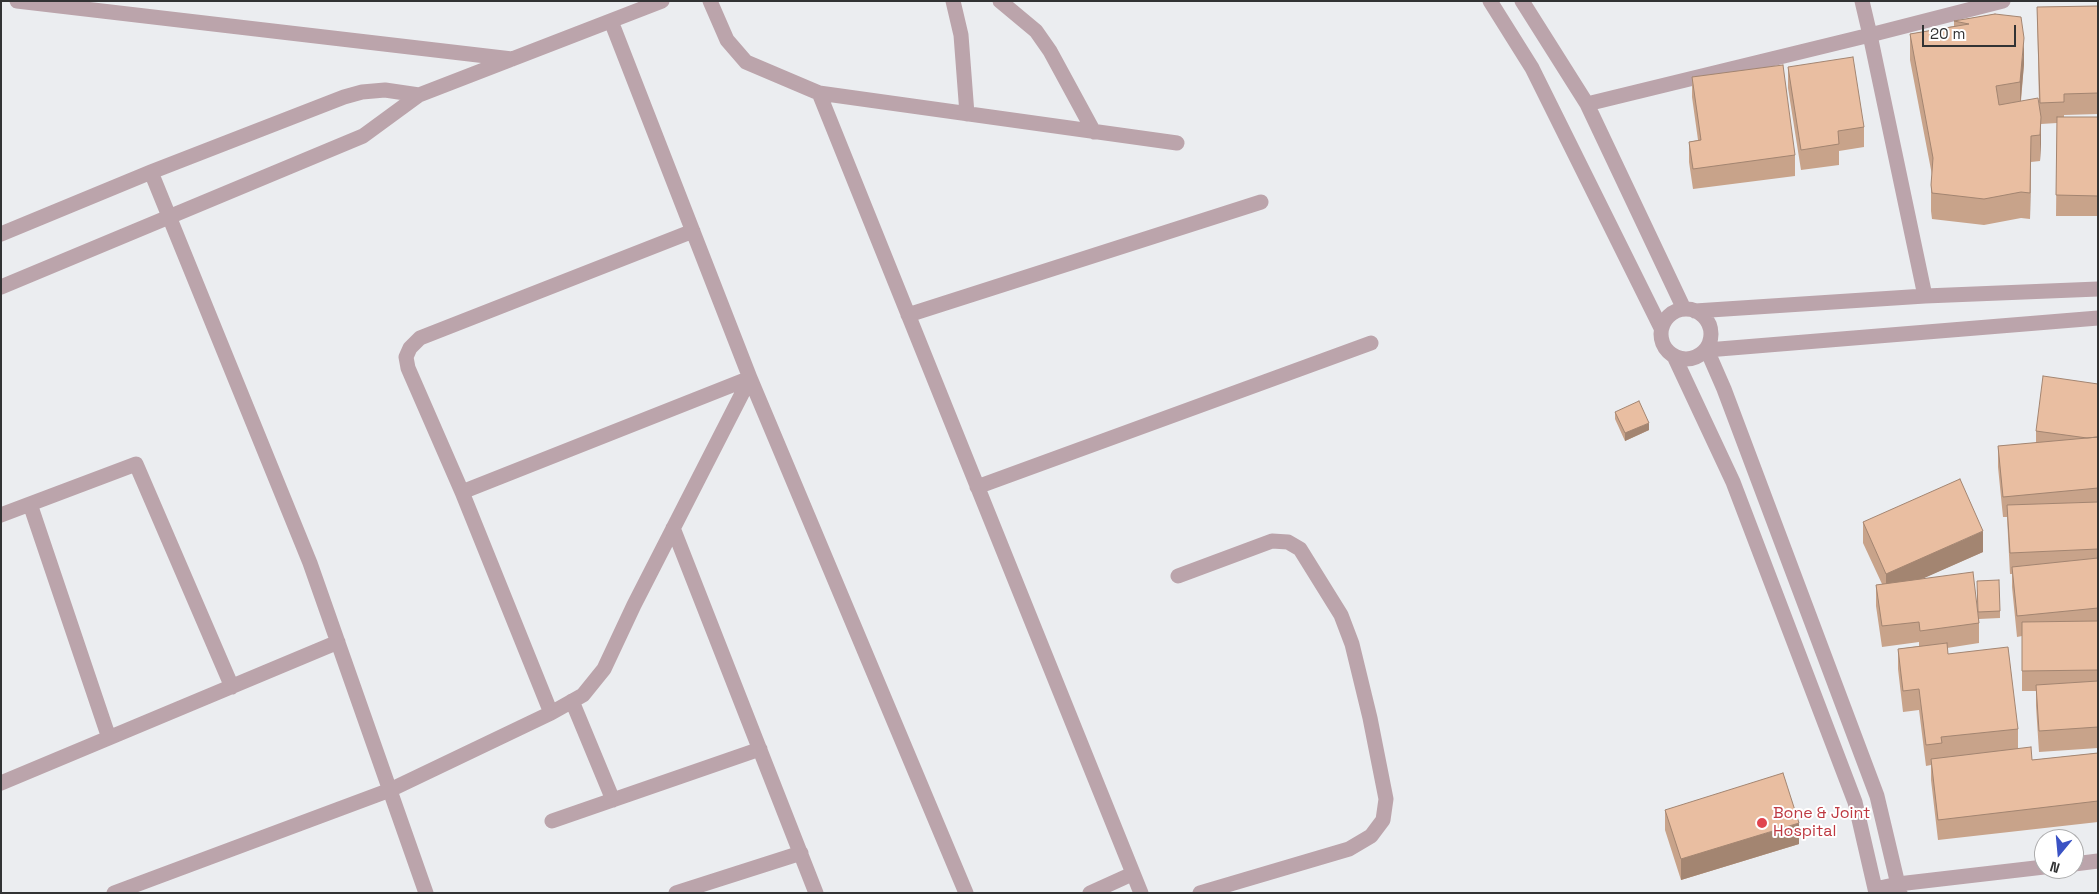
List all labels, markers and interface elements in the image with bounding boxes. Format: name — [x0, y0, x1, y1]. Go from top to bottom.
scale bar — [1924, 15, 2018, 47]
text: 20 m — [1930, 24, 1965, 43]
place label: Bone & Joint Hospital — [1773, 804, 1870, 842]
marker: Bone & Joint Hospital — [1755, 816, 1769, 830]
north arrow — [2034, 829, 2084, 879]
text: N — [2048, 857, 2062, 877]

